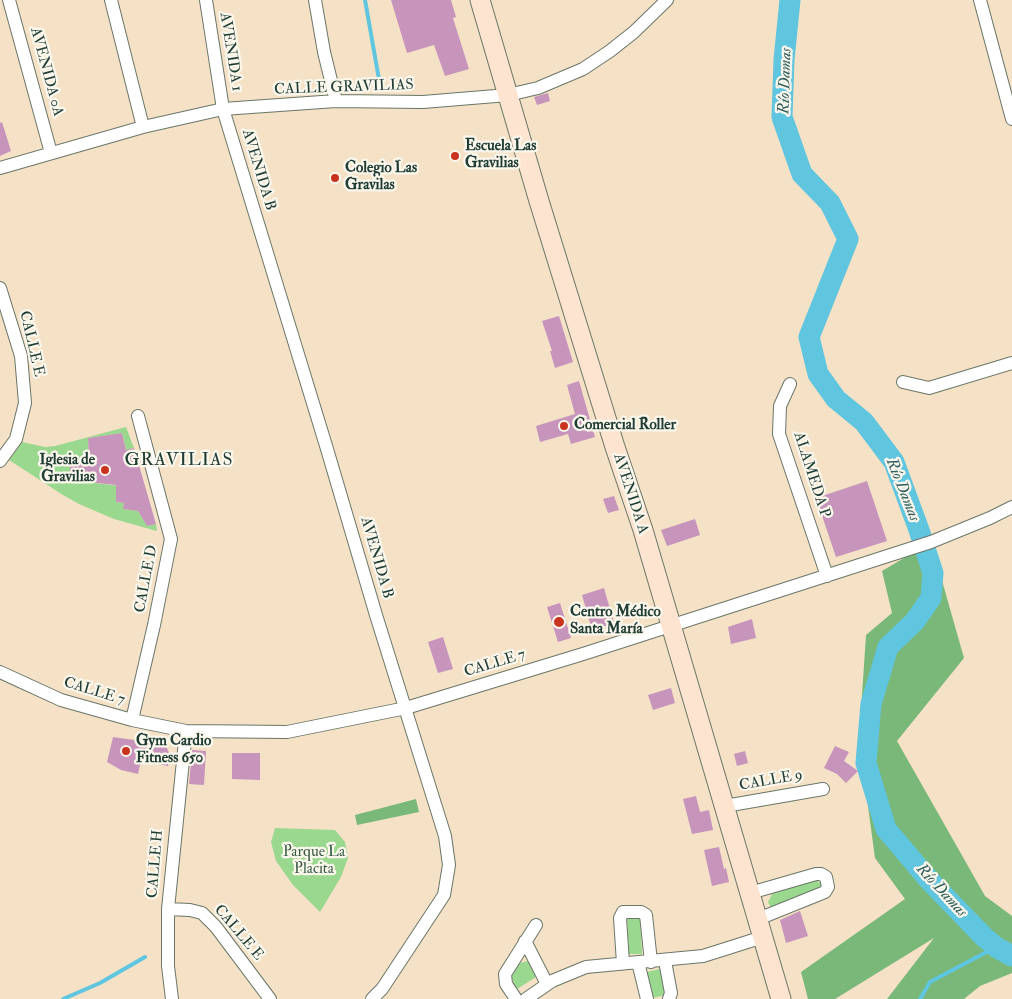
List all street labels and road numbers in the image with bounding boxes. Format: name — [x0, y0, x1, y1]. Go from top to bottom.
street label: AVENIDA 1 — [215, 11, 245, 93]
street label: AVENIDA 0A — [25, 26, 67, 118]
street label: CALLE GRAVILIAS — [274, 77, 414, 99]
street label: AVENIDA B — [237, 127, 279, 213]
street label: CALLE E — [15, 309, 47, 379]
street label: ALAMEDA P — [789, 430, 833, 520]
street label: AVENIDA A — [609, 451, 651, 537]
street label: AVENIDA B — [356, 515, 396, 601]
street label: CALLE D — [132, 544, 162, 614]
street label: CALLE 7 — [462, 646, 528, 682]
street label: CALLE 7 — [61, 674, 127, 710]
street label: CALLE 9 — [738, 767, 804, 795]
street label: CALLE H — [144, 829, 168, 899]
street label: CALLE E — [210, 902, 266, 964]

